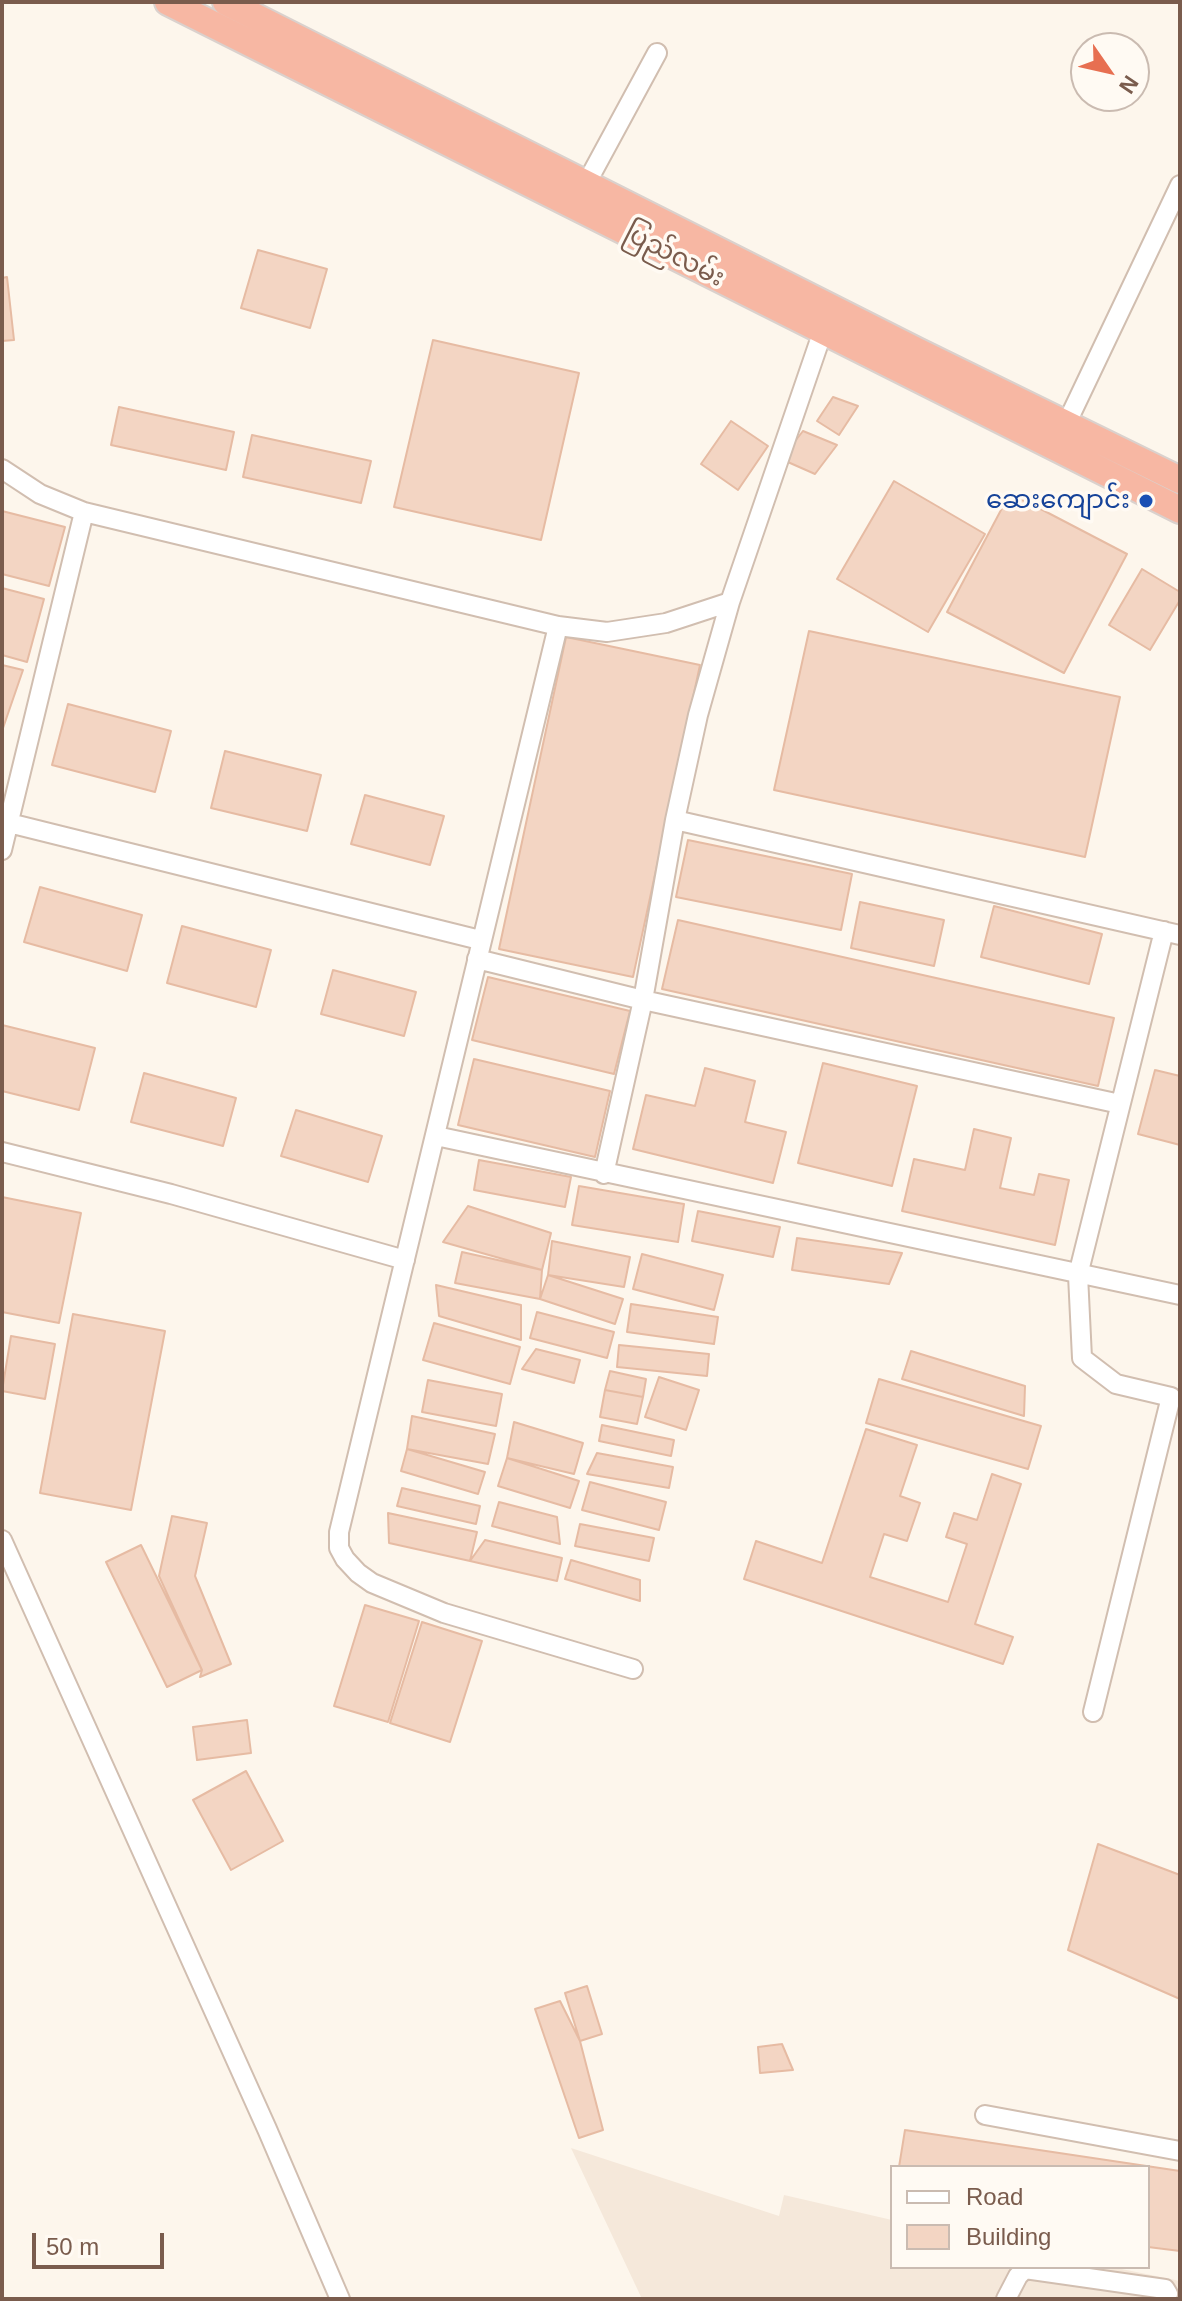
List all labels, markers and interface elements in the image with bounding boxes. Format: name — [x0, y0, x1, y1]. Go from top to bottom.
north arrow — [1070, 32, 1150, 112]
text: N — [1114, 71, 1143, 98]
street label: ပြည်လမ်း — [619, 218, 729, 294]
place label: ဆေးကျောင်း — [986, 485, 1130, 517]
marker: ဆေးကျောင်း — [1137, 492, 1155, 510]
legend — [890, 2165, 1150, 2269]
text: Road — [966, 2183, 1023, 2210]
scale bar — [36, 2217, 168, 2267]
text: Building — [966, 2223, 1051, 2250]
text: 50 m — [46, 2233, 99, 2260]

